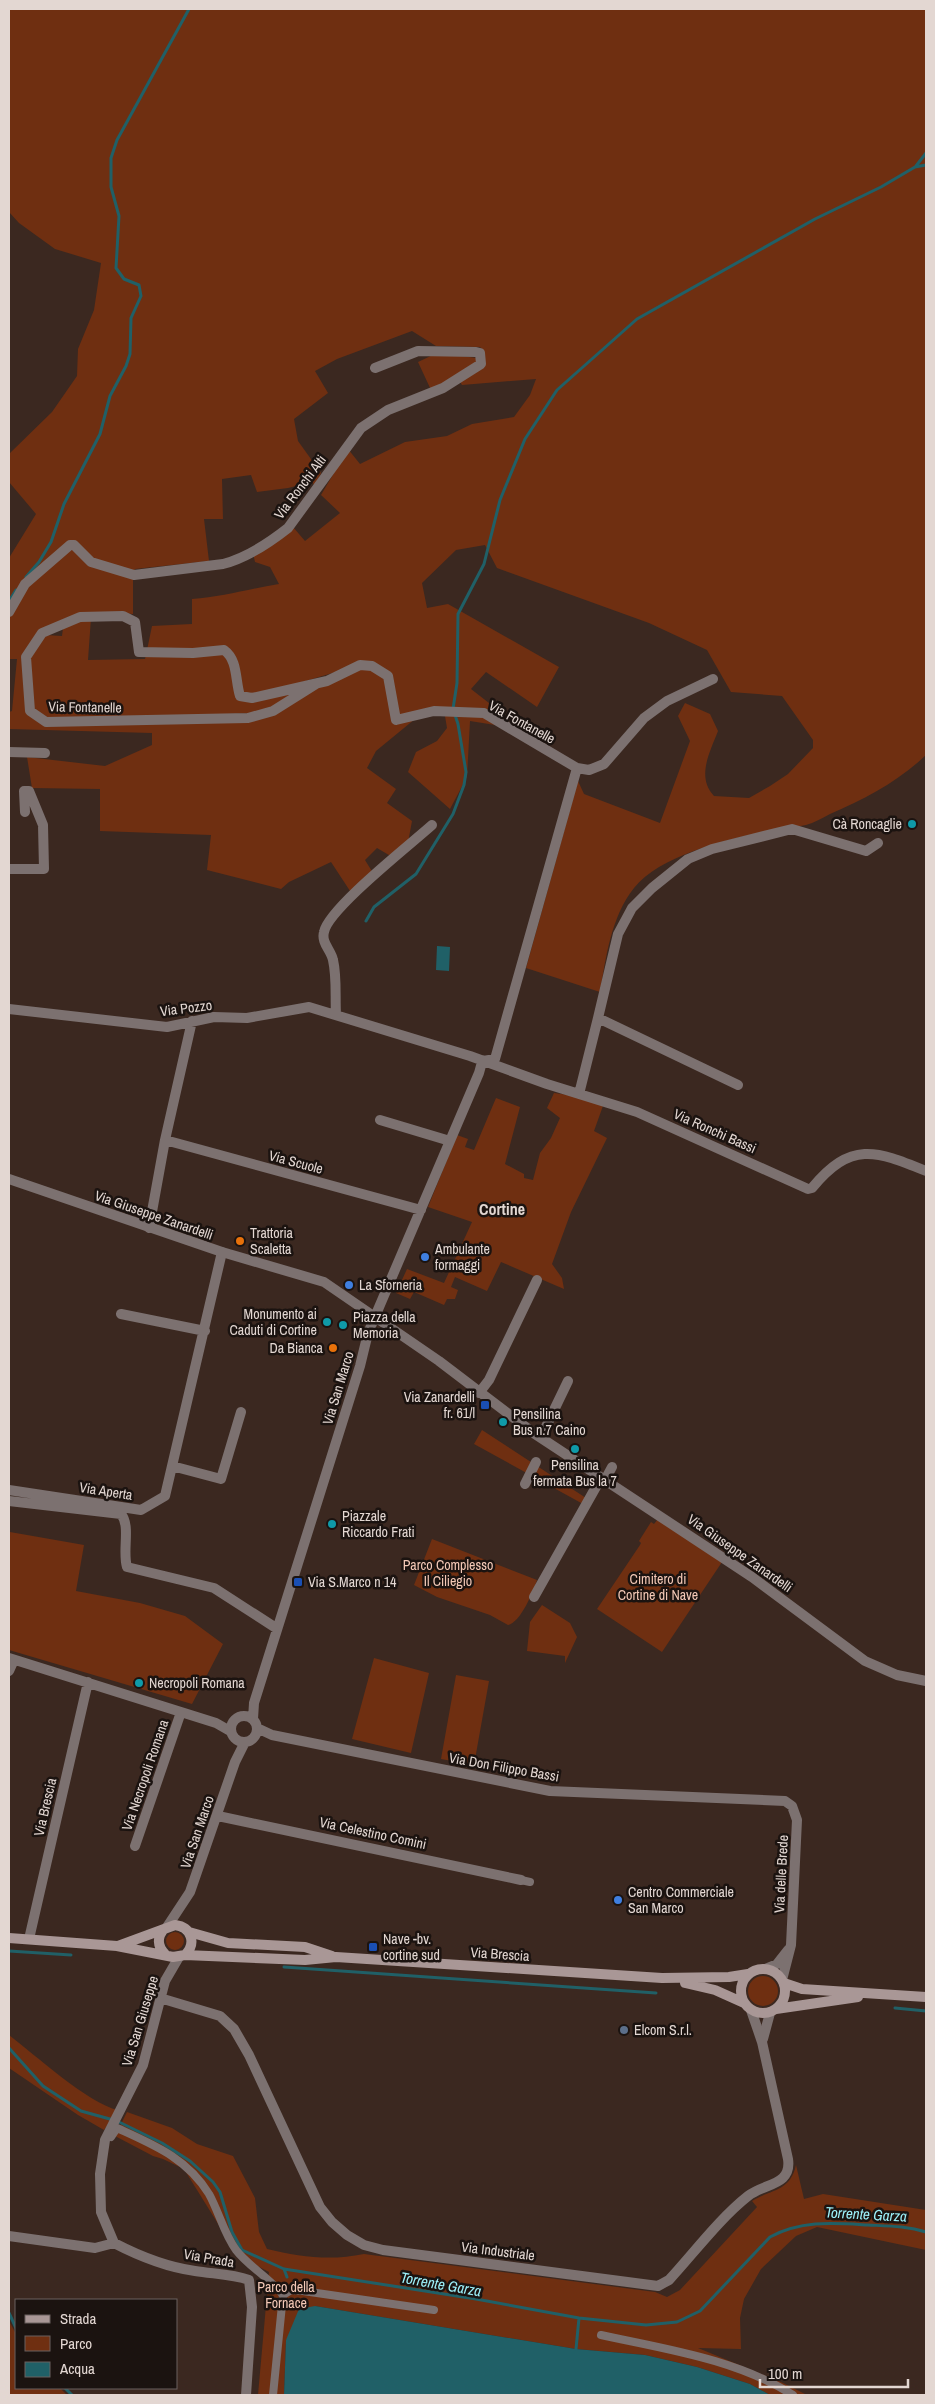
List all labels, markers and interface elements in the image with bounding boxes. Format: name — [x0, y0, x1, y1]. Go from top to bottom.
street label: Via Ronchi Alti — [270, 451, 330, 523]
street label: Via Fontanelle — [486, 696, 558, 748]
street label: Via Fontanelle — [48, 697, 122, 717]
place label: Cà Roncaglie — [832, 815, 902, 833]
marker: Cà Roncaglie — [906, 818, 918, 830]
street label: Via Pozzo — [159, 996, 213, 1020]
street label: Via Ronchi Bassi — [671, 1105, 759, 1157]
street label: Via Scuole — [267, 1146, 325, 1178]
street label: Via Giuseppe Zanardelli — [92, 1186, 216, 1244]
district label: Cortine — [479, 1198, 525, 1220]
place label: Trattoria Scaletta — [250, 1224, 294, 1258]
marker: Trattoria Scaletta — [234, 1235, 246, 1247]
place label: Ambulante formaggi — [434, 1240, 490, 1274]
marker: Ambulante formaggi — [419, 1251, 431, 1263]
place label: La Sforneria — [359, 1276, 423, 1294]
marker: La Sforneria — [343, 1279, 355, 1291]
place label: Monumento ai Caduti di Cortine — [230, 1305, 317, 1339]
place label: Piazza della Memoria — [353, 1308, 416, 1342]
marker: Monumento ai Caduti di Cortine — [321, 1316, 333, 1328]
marker: Piazza della Memoria — [337, 1319, 349, 1331]
place label: Da Bianca — [269, 1339, 324, 1357]
marker: Da Bianca — [327, 1342, 339, 1354]
street label: Via San Marco — [318, 1349, 358, 1427]
place label: Via Zanardelli fr. 61/l — [404, 1388, 475, 1422]
marker: Via Zanardelli fr. 61/l — [479, 1399, 491, 1411]
place label: Pensilina Bus n.7 Caino — [513, 1405, 586, 1439]
marker: Pensilina Bus n.7 Caino — [497, 1416, 509, 1428]
marker: Pensilina fermata Bus la 7 — [569, 1443, 581, 1455]
place label: Pensilina fermata Bus la 7 — [533, 1456, 617, 1490]
street label: Via Aperta — [78, 1478, 134, 1504]
place label: Piazzale Riccardo Frati — [342, 1507, 415, 1541]
street label: Via Giuseppe Zanardelli — [684, 1510, 796, 1596]
marker: Piazzale Riccardo Frati — [326, 1518, 338, 1530]
park label: Parco Complesso Il Ciliegio — [403, 1556, 493, 1590]
park label: Cimitero di Cortine di Nave — [618, 1570, 698, 1604]
place label: Via S.Marco n 14 — [308, 1573, 397, 1591]
marker: Via S.Marco n 14 — [292, 1576, 304, 1588]
place label: Necropoli Romana — [149, 1674, 245, 1692]
marker: Necropoli Romana — [133, 1677, 145, 1689]
street label: Via Necropoli Romana — [118, 1717, 173, 1833]
street label: Via Don Filippo Bassi — [448, 1748, 560, 1786]
street label: Via Brescia — [30, 1776, 61, 1838]
street label: Via San Marco — [176, 1793, 218, 1871]
street label: Via Celestino Comini — [318, 1813, 428, 1853]
street label: Via delle Brede — [770, 1834, 792, 1914]
place label: Centro Commerciale San Marco — [628, 1883, 734, 1917]
marker: Centro Commerciale San Marco — [612, 1894, 624, 1906]
place label: Nave -bv. cortine sud — [383, 1930, 440, 1964]
marker: Nave -bv. cortine sud — [367, 1941, 379, 1953]
street label: Via Brescia — [470, 1943, 531, 1965]
street label: Via San Giuseppe — [118, 1974, 162, 2068]
place label: Elcom S.r.l. — [634, 2021, 692, 2039]
marker: Elcom S.r.l. — [618, 2024, 630, 2036]
water label: Torrente Garza — [825, 2201, 908, 2227]
street label: Via Industriale — [460, 2238, 536, 2264]
street label: Via Prada — [182, 2245, 236, 2271]
water label: Torrente Garza — [399, 2267, 483, 2301]
park label: Parco della Fornace — [257, 2278, 315, 2312]
legend — [15, 2299, 178, 2389]
text: Strada — [60, 2308, 96, 2329]
text: Parco — [60, 2333, 92, 2354]
scale bar — [760, 2356, 908, 2388]
text: Acqua — [59, 2358, 95, 2379]
text: 100 m — [768, 2363, 802, 2384]

